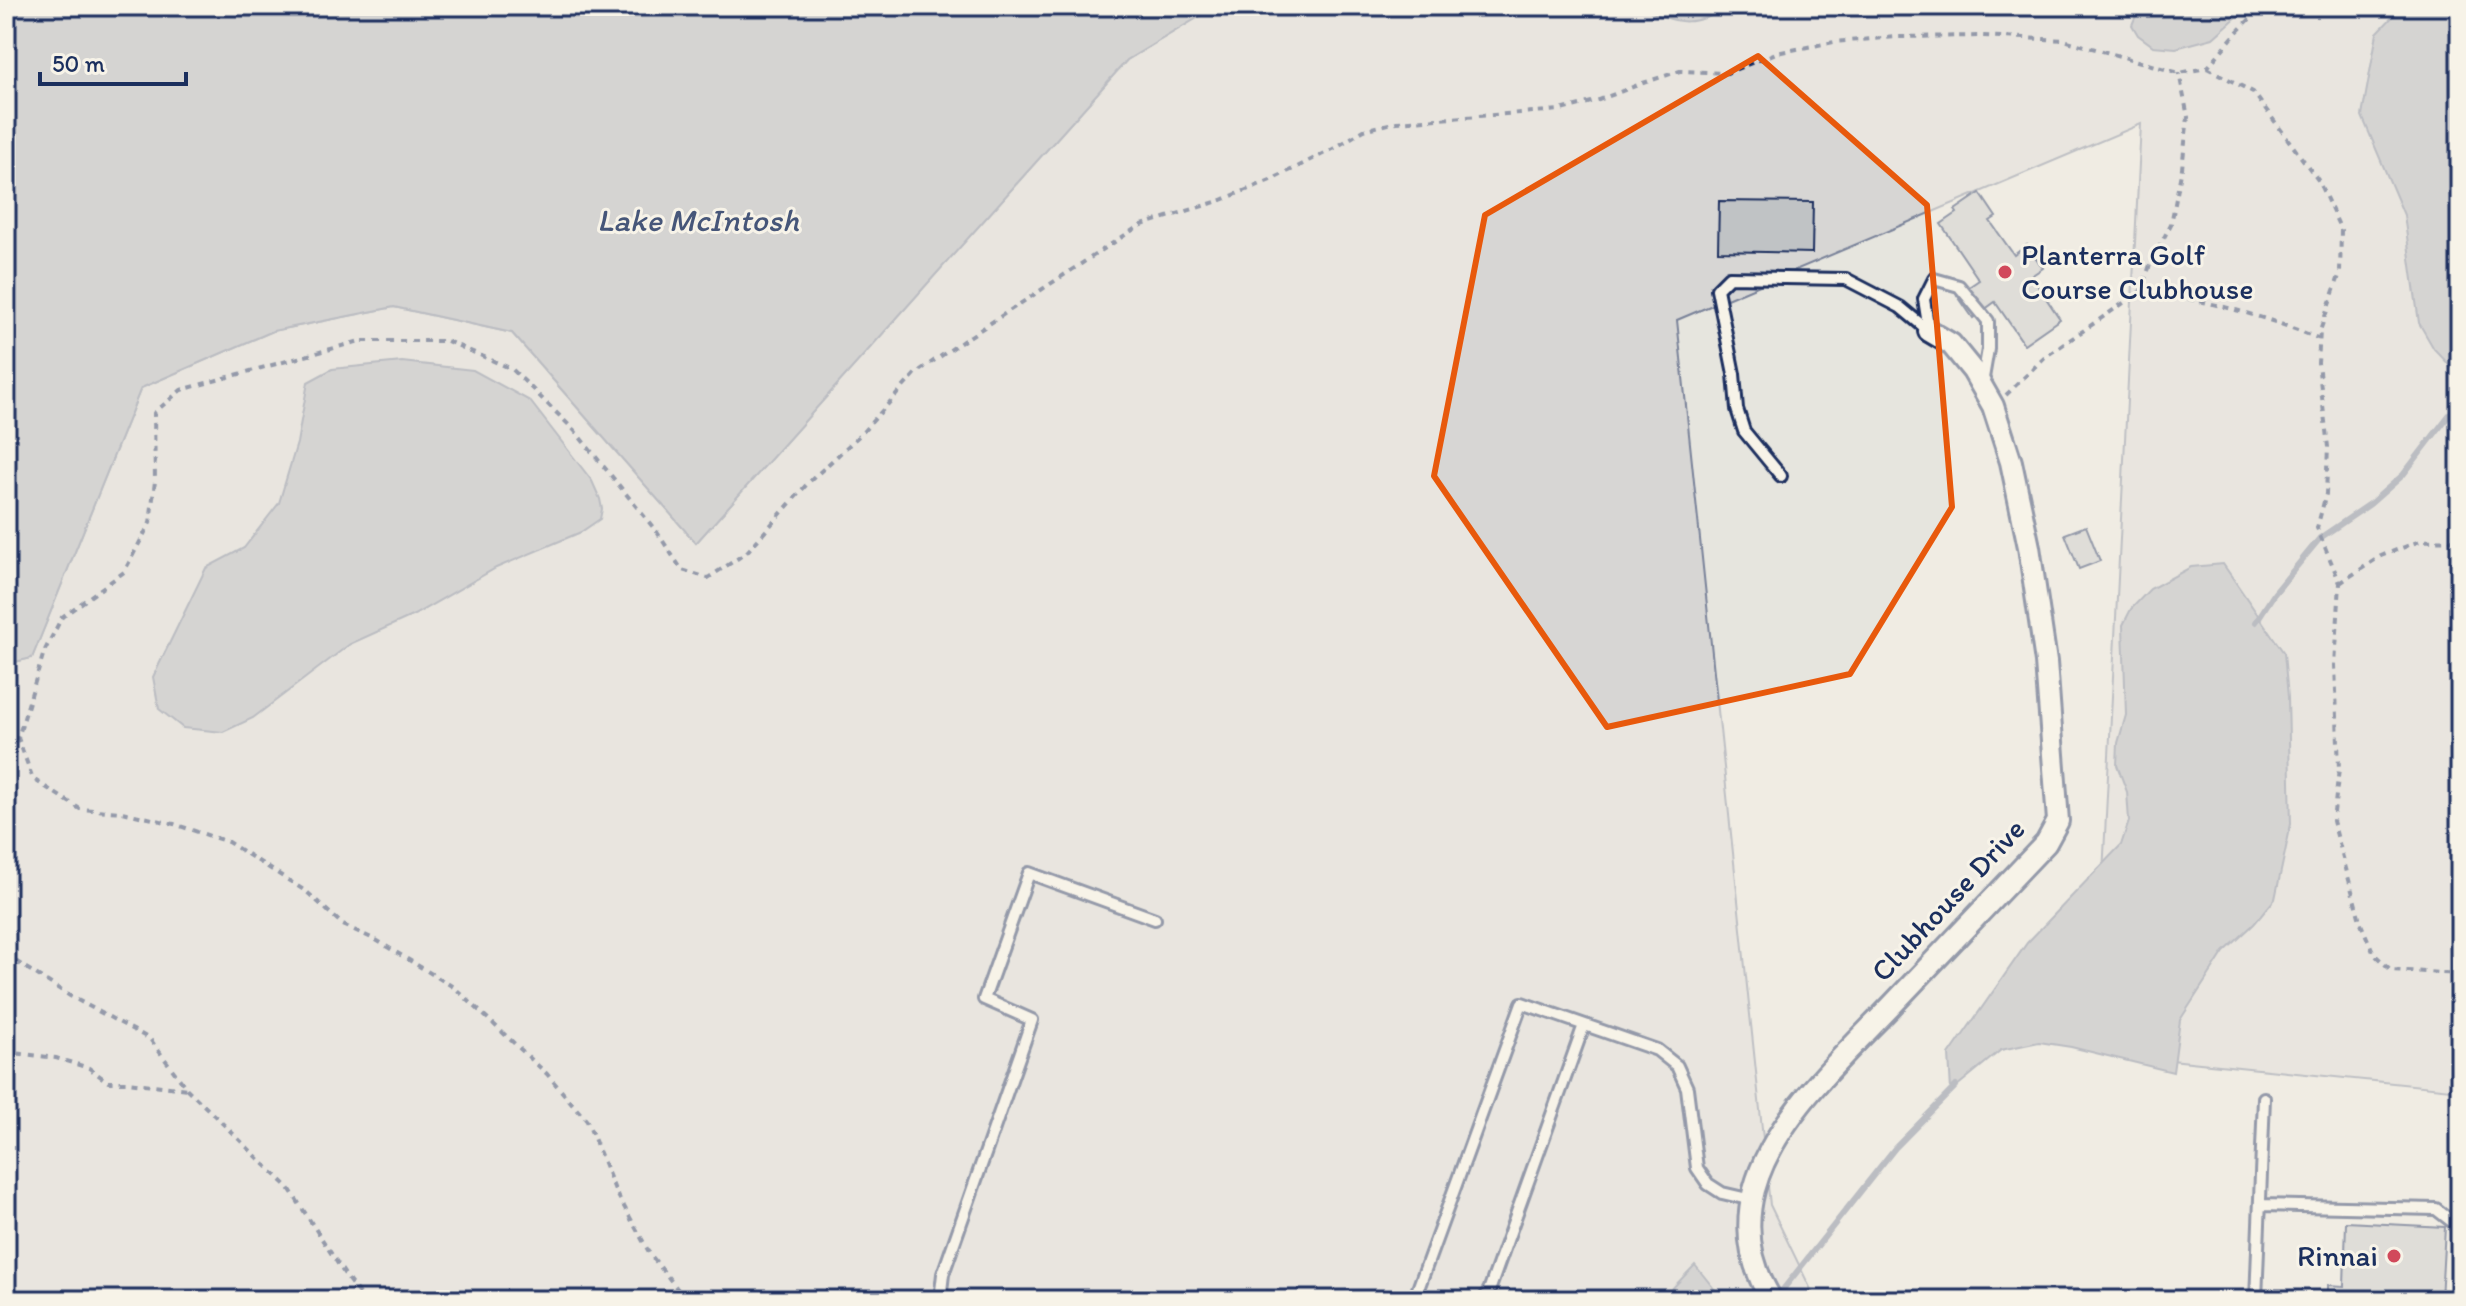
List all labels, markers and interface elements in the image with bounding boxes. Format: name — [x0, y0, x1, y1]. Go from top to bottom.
scale bar — [40, 36, 186, 86]
text: 50 m — [52, 49, 105, 78]
water label: Lake McIntosh — [597, 201, 799, 239]
place label: Planterra Golf Course Clubhouse — [2021, 236, 2254, 307]
marker: Planterra Golf Course Clubhouse — [1996, 263, 2014, 281]
street label: Clubhouse Drive — [1863, 810, 2033, 989]
place label: Rinnai — [2297, 1237, 2378, 1274]
marker: Rinnai — [2385, 1247, 2403, 1265]

